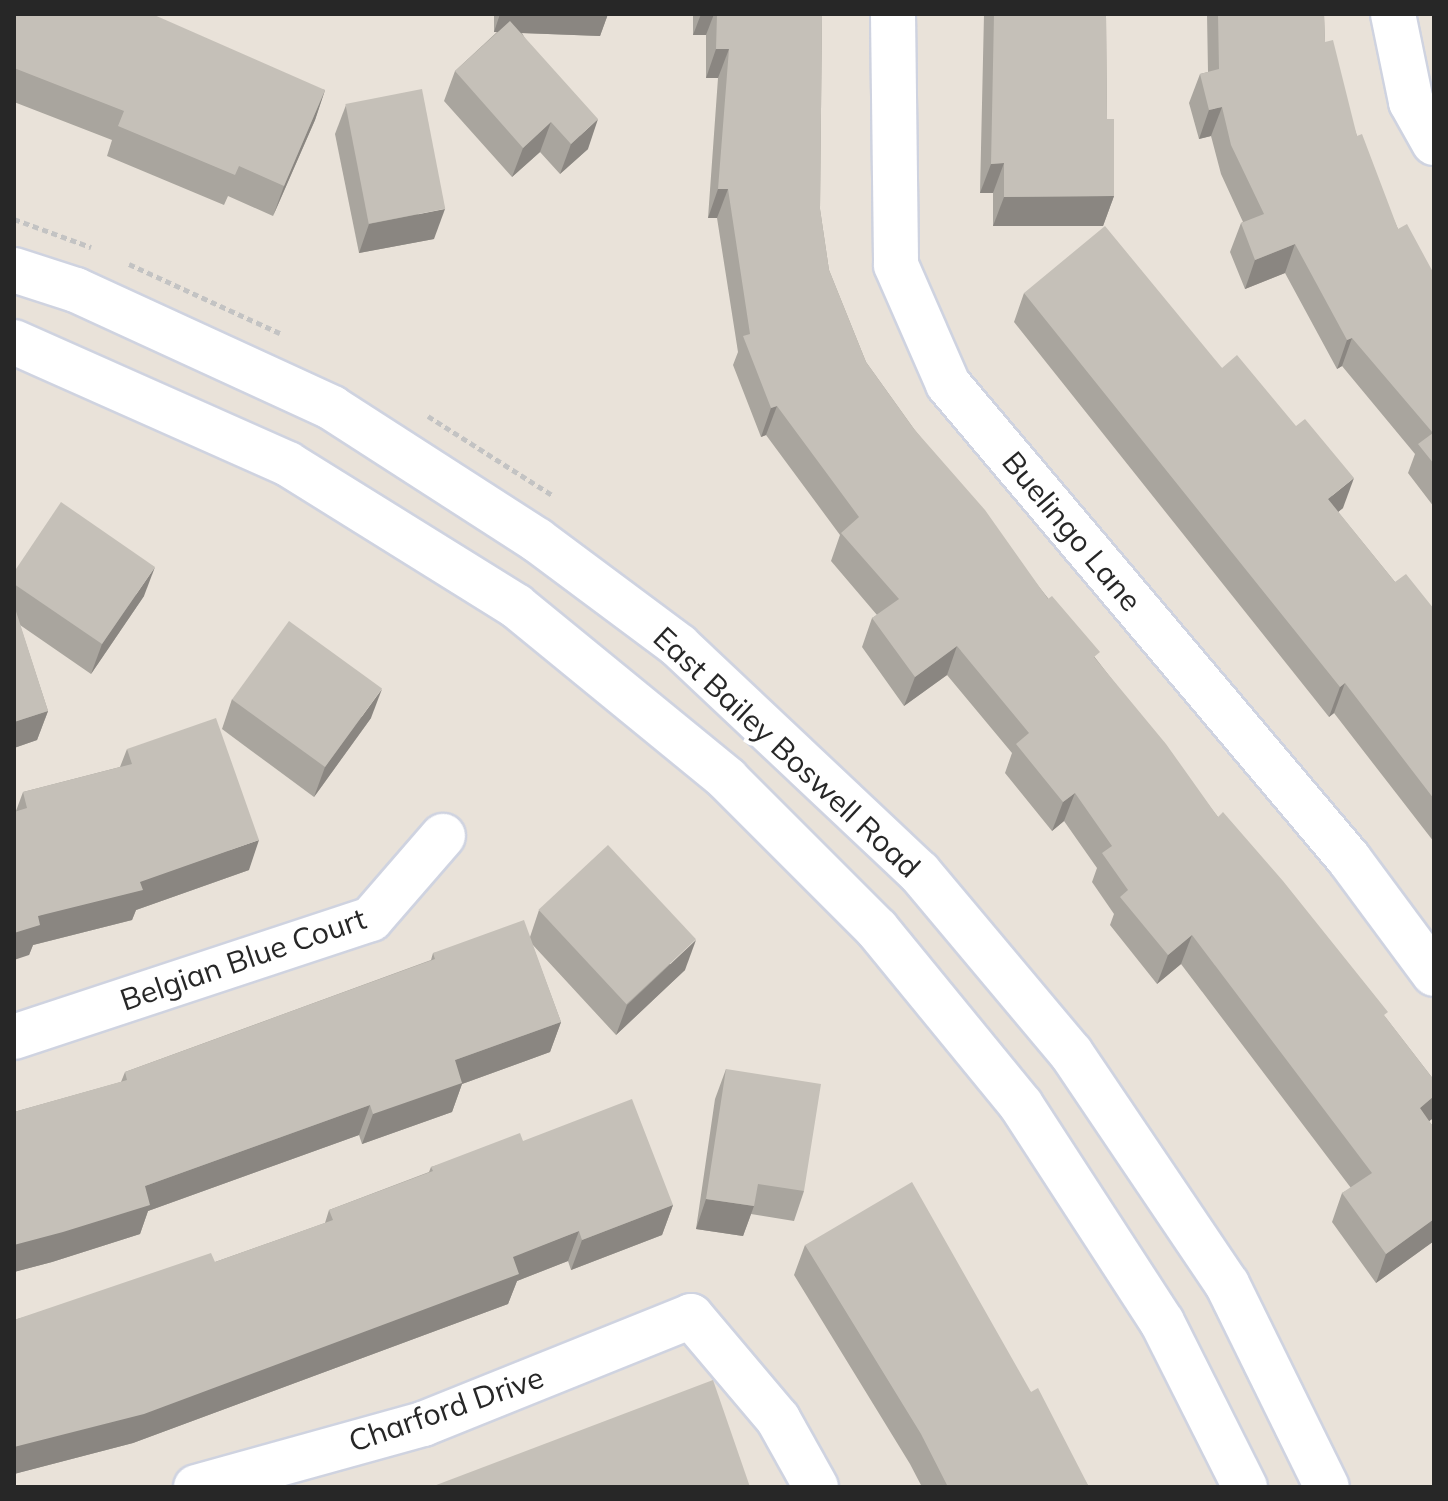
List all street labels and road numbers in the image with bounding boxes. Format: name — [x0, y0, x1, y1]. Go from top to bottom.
street label: Buelingo Lane — [995, 444, 1149, 618]
street label: East Bailey Boswell Road — [646, 619, 928, 885]
street label: Belgian Blue Court — [115, 900, 371, 1018]
street label: Charford Drive — [344, 1359, 548, 1459]

